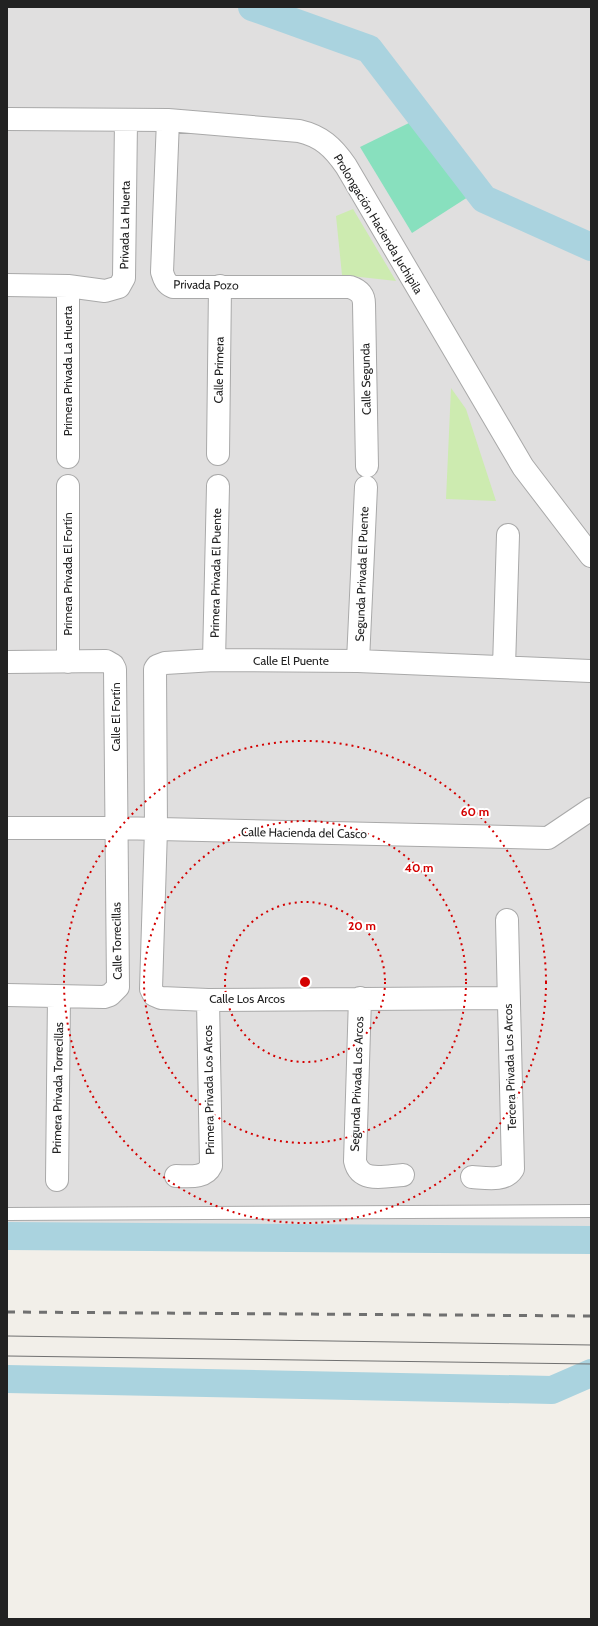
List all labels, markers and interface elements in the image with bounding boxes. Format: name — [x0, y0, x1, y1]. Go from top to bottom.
street label: Prolongación Hacienda Juchipila — [331, 151, 426, 297]
street label: Privada La Huerta — [116, 180, 133, 269]
street label: Privada Pozo — [173, 276, 239, 293]
street label: Primera Privada La Huerta — [60, 305, 75, 436]
street label: Calle Primera — [210, 336, 227, 404]
street label: Calle Segunda — [357, 343, 374, 415]
street label: Segunda Privada El Puente — [352, 506, 371, 642]
street label: Primera Privada El Puente — [207, 508, 224, 638]
street label: Primera Privada El Fortín — [60, 512, 75, 636]
street label: Calle El Puente — [253, 653, 329, 668]
street label: Calle El Fortín — [108, 682, 123, 752]
text: 60 m — [461, 804, 489, 819]
street label: Calle Hacienda del Casco — [241, 824, 368, 841]
text: 40 m — [404, 860, 434, 875]
street label: Calle Torrecillas — [108, 902, 125, 980]
text: 20 m — [348, 918, 376, 933]
centre of rings — [298, 975, 312, 989]
street label: Calle Los Arcos — [209, 991, 285, 1006]
street label: Tercera Privada Los Arcos — [500, 1003, 519, 1131]
street label: Segunda Privada Los Arcos — [347, 1016, 366, 1152]
street label: Primera Privada Torrecillas — [49, 1022, 66, 1154]
street label: Primera Privada Los Arcos — [200, 1025, 217, 1155]

